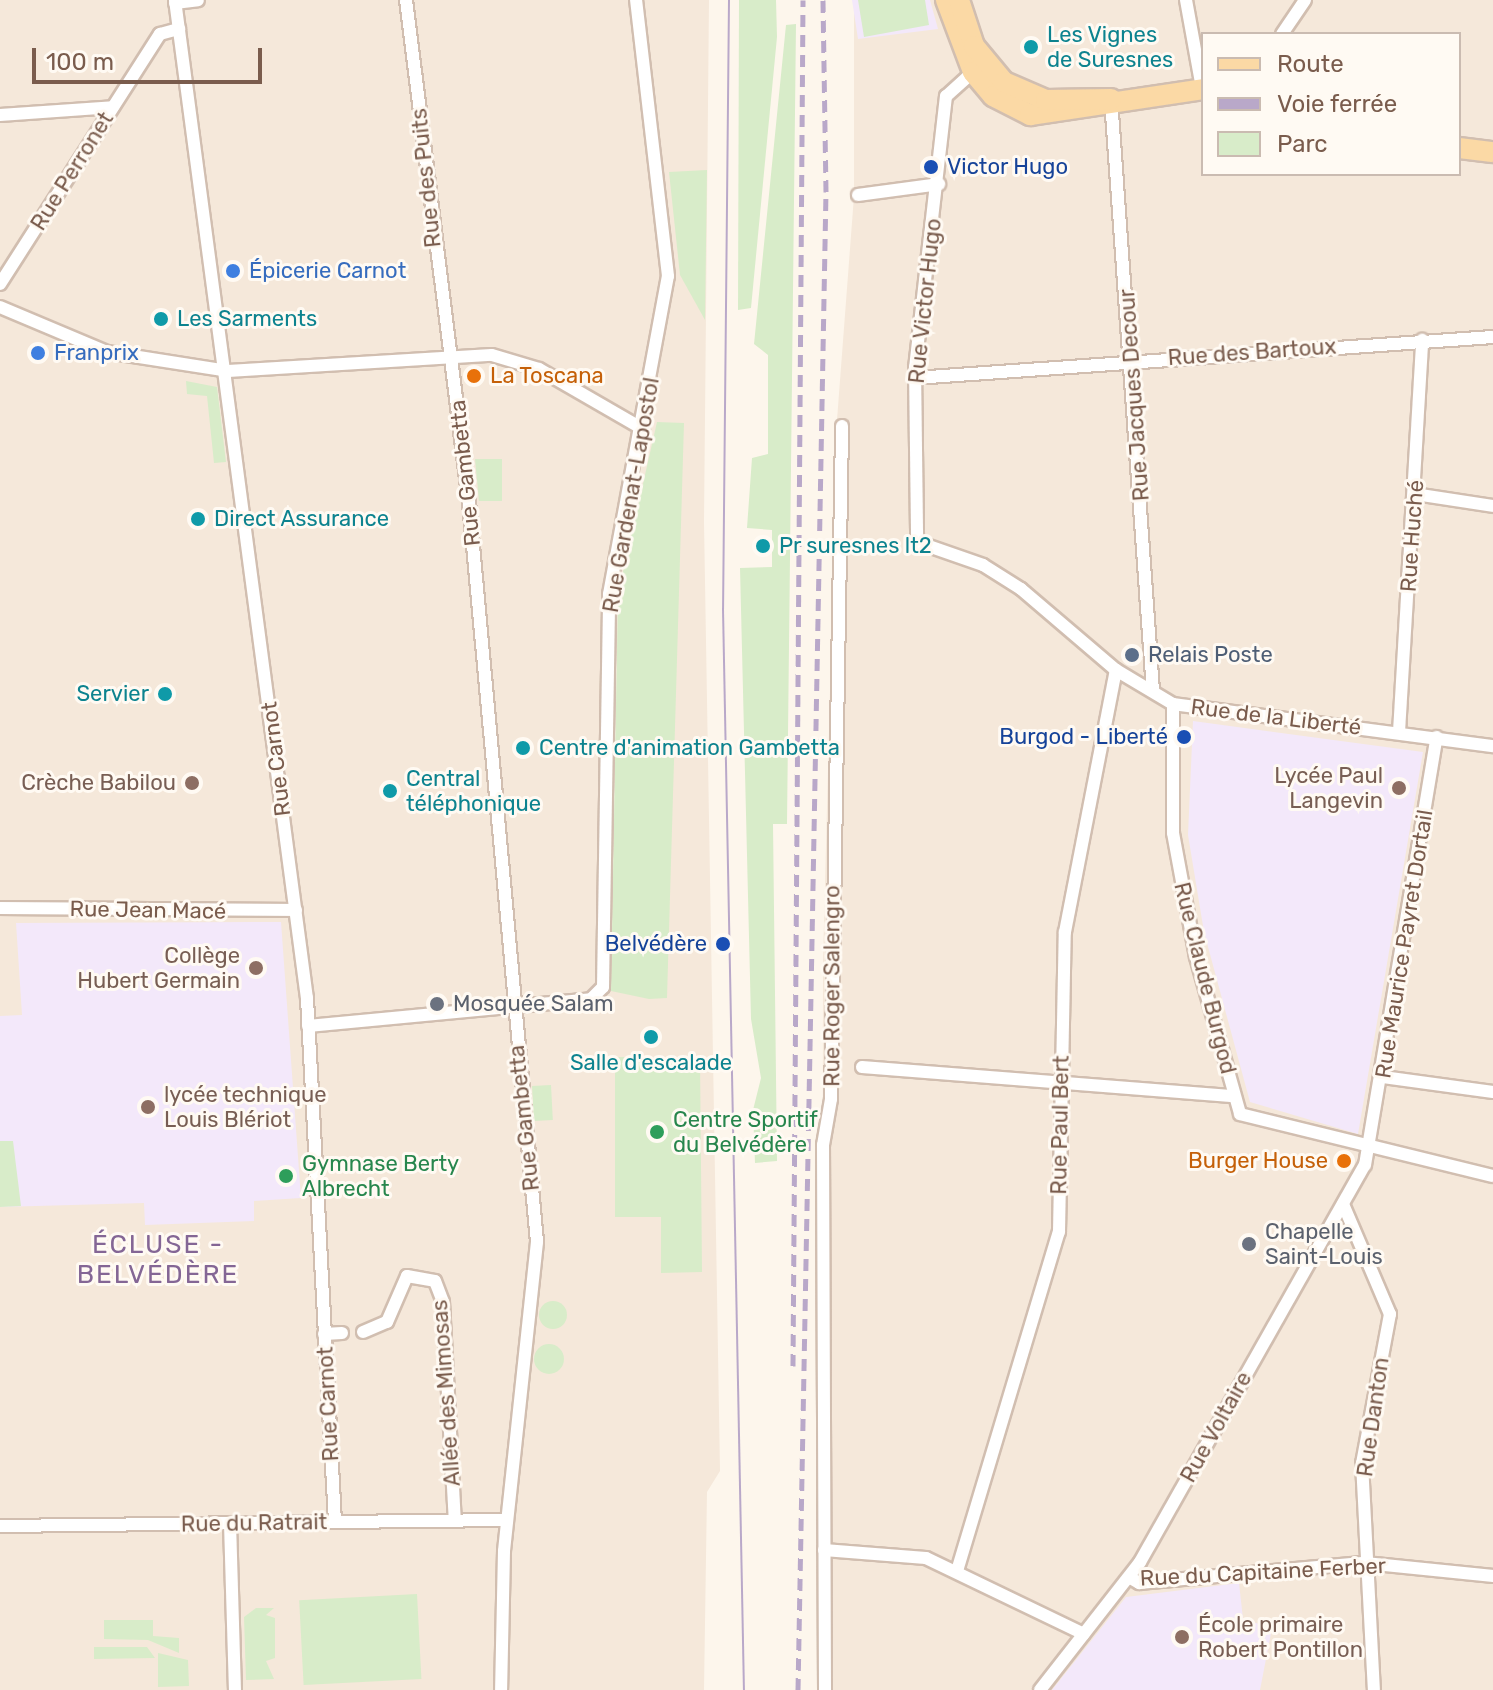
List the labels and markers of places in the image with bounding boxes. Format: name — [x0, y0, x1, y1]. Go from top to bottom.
place label: Les Vignes de Suresnes — [1047, 21, 1173, 72]
marker: Les Vignes de Suresnes — [1022, 38, 1040, 56]
place label: Victor Hugo — [947, 154, 1069, 180]
marker: Victor Hugo — [922, 158, 940, 176]
place label: Épicerie Carnot — [249, 258, 406, 284]
marker: Épicerie Carnot — [224, 262, 242, 280]
place label: Les Sarments — [177, 306, 317, 332]
marker: Les Sarments — [152, 310, 170, 328]
place label: Franprix — [54, 340, 139, 366]
marker: Franprix — [29, 344, 47, 362]
place label: La Toscana — [490, 363, 604, 389]
marker: La Toscana — [465, 367, 483, 385]
place label: Direct Assurance — [214, 506, 390, 532]
marker: Direct Assurance — [189, 510, 207, 528]
place label: Pr suresnes lt2 — [779, 533, 932, 559]
marker: Pr suresnes lt2 — [754, 537, 772, 555]
place label: Relais Poste — [1148, 642, 1273, 668]
marker: Relais Poste — [1123, 646, 1141, 664]
place label: Servier — [76, 681, 149, 707]
marker: Servier — [156, 685, 174, 703]
place label: Burgod - Liberté — [999, 724, 1168, 750]
marker: Burgod - Liberté — [1175, 728, 1193, 746]
place label: Centre d'animation Gambetta — [539, 735, 840, 761]
marker: Centre d'animation Gambetta — [514, 739, 532, 757]
place label: Lycée Paul Langevin — [1274, 762, 1383, 814]
place label: Central téléphonique — [406, 765, 541, 816]
place label: Crèche Babilou — [21, 770, 176, 796]
marker: Crèche Babilou — [183, 774, 201, 792]
marker: Lycée Paul Langevin — [1390, 779, 1408, 797]
marker: Central téléphonique — [381, 782, 399, 800]
place label: Belvédère — [605, 931, 707, 957]
marker: Belvédère — [714, 935, 732, 953]
place label: Collège Hubert Germain — [77, 942, 240, 994]
marker: Collège Hubert Germain — [247, 959, 265, 977]
place label: Mosquée Salam — [453, 991, 614, 1017]
marker: Mosquée Salam — [428, 995, 446, 1013]
marker: Salle d'escalade — [642, 1028, 660, 1046]
place label: Salle d'escalade — [570, 1050, 732, 1076]
place label: lycée technique Louis Blériot — [164, 1081, 327, 1132]
marker: lycée technique Louis Blériot — [139, 1098, 157, 1116]
place label: Centre Sportif du Belvédère — [673, 1106, 818, 1158]
marker: Centre Sportif du Belvédère — [648, 1123, 666, 1141]
place label: Burger House — [1188, 1148, 1328, 1174]
place label: Gymnase Berty Albrecht — [302, 1150, 459, 1202]
marker: Burger House — [1335, 1152, 1353, 1170]
marker: Gymnase Berty Albrecht — [277, 1167, 295, 1185]
place label: Chapelle Saint-Louis — [1265, 1218, 1383, 1270]
marker: Chapelle Saint-Louis — [1240, 1235, 1258, 1253]
place label: École primaire Robert Pontillon — [1198, 1611, 1363, 1662]
marker: École primaire Robert Pontillon — [1173, 1628, 1191, 1646]

